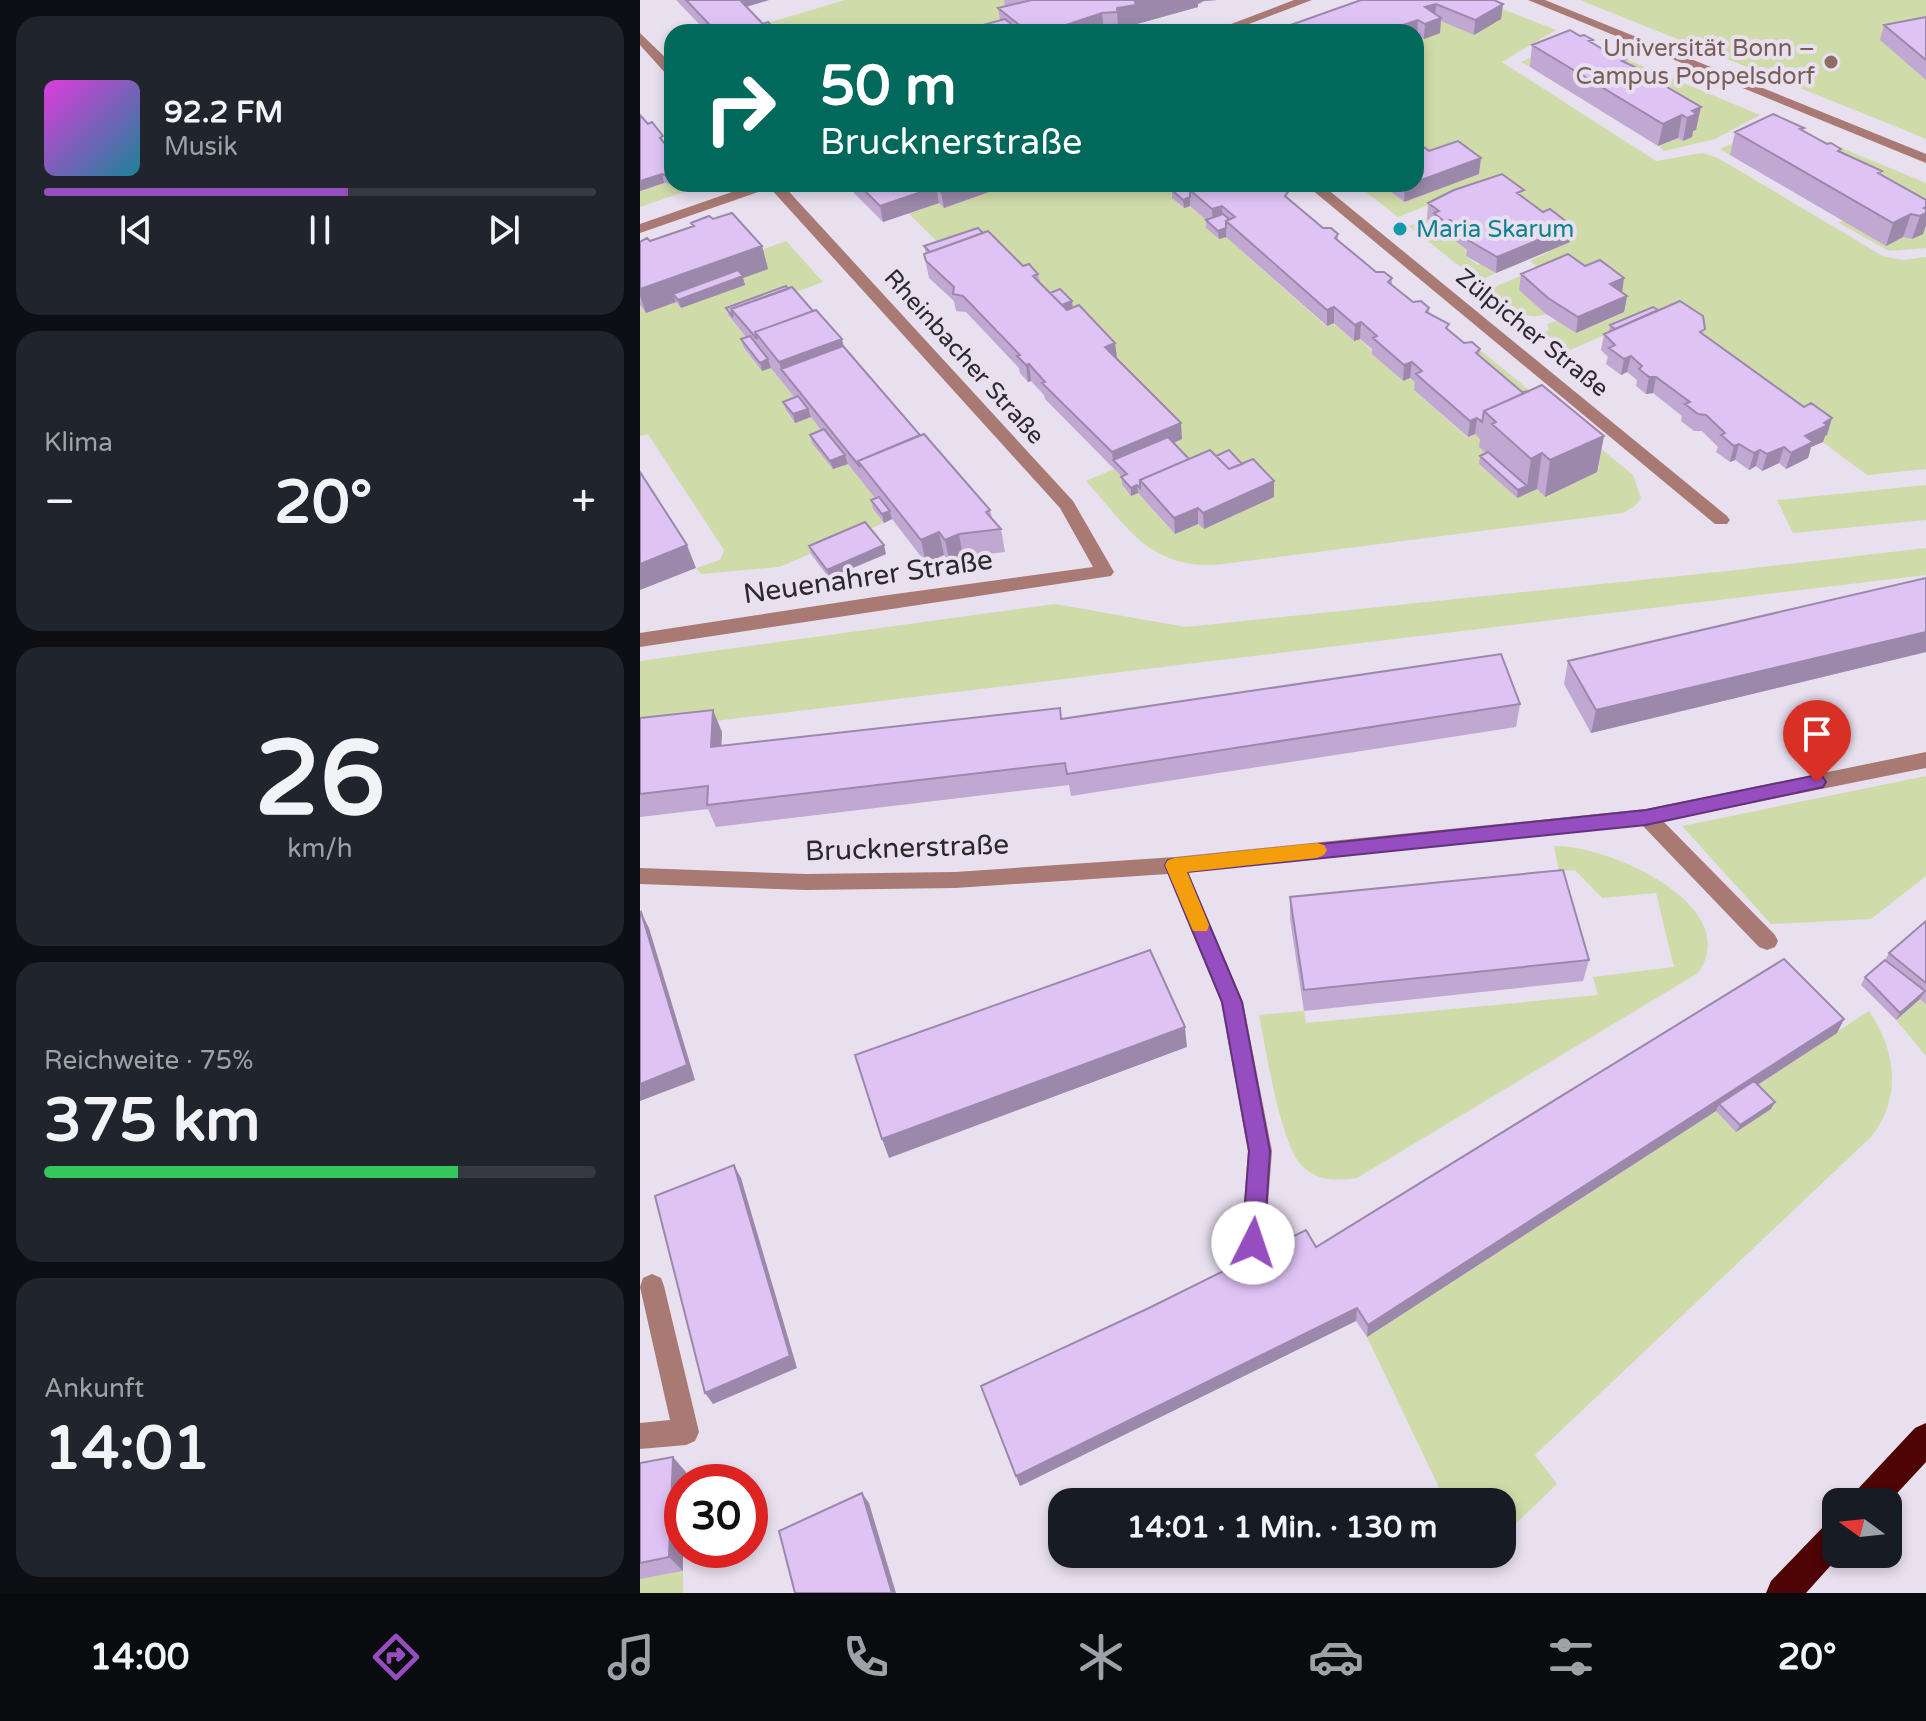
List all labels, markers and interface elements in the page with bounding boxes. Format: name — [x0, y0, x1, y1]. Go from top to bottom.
place label: Universität Bonn – Campus Poppelsdorf — [1575, 34, 1816, 91]
text: 50 m — [820, 53, 956, 120]
marker: Universität Bonn – Campus Poppelsdorf — [1822, 53, 1840, 71]
icon: right — [688, 56, 792, 160]
text: 92.2 FM — [164, 94, 283, 131]
text: Brucknerstraße — [820, 121, 1082, 164]
text: Musik — [164, 131, 238, 162]
icon: previous — [114, 208, 158, 252]
icon: pause — [298, 208, 342, 252]
icon: next — [482, 208, 526, 252]
place label: Maria Skarum — [1416, 215, 1574, 244]
marker: Maria Skarum — [1391, 220, 1409, 238]
street label: Zülpicher Straße — [1450, 263, 1614, 403]
street label: Rheinbacher Straße — [878, 264, 1050, 450]
text: Klima — [44, 427, 113, 458]
text: 20° — [274, 467, 372, 539]
text: − — [44, 476, 75, 529]
text: + — [571, 476, 596, 529]
street label: Neuenahrer Straße — [741, 543, 995, 611]
pin — [1783, 700, 1851, 782]
icon: arrive — [1795, 712, 1839, 756]
text: 26 — [255, 718, 385, 843]
street label: Brucknerstraße — [804, 827, 1010, 869]
text: km/h — [287, 833, 353, 864]
text: Reichweite · 75% — [44, 1045, 253, 1076]
text: 375 km — [44, 1085, 260, 1157]
position arrow — [1211, 1201, 1295, 1285]
text: Ankunft — [44, 1373, 144, 1404]
text: 14:01 — [44, 1413, 210, 1485]
speed limit sign: 30 — [664, 1464, 768, 1568]
north arrow — [1822, 1488, 1902, 1568]
map controls — [1822, 1488, 1902, 1568]
text: 14:01 · 1 Min. · 130 m — [1127, 1509, 1437, 1546]
icon: directions — [368, 1629, 424, 1685]
icon: music — [603, 1629, 659, 1685]
icon: phone — [838, 1629, 894, 1685]
icon: climate — [1073, 1629, 1129, 1685]
icon: car — [1308, 1629, 1364, 1685]
icon: filters — [1543, 1629, 1599, 1685]
text: 14:00 — [89, 1636, 189, 1679]
text: 20° — [1778, 1636, 1837, 1679]

